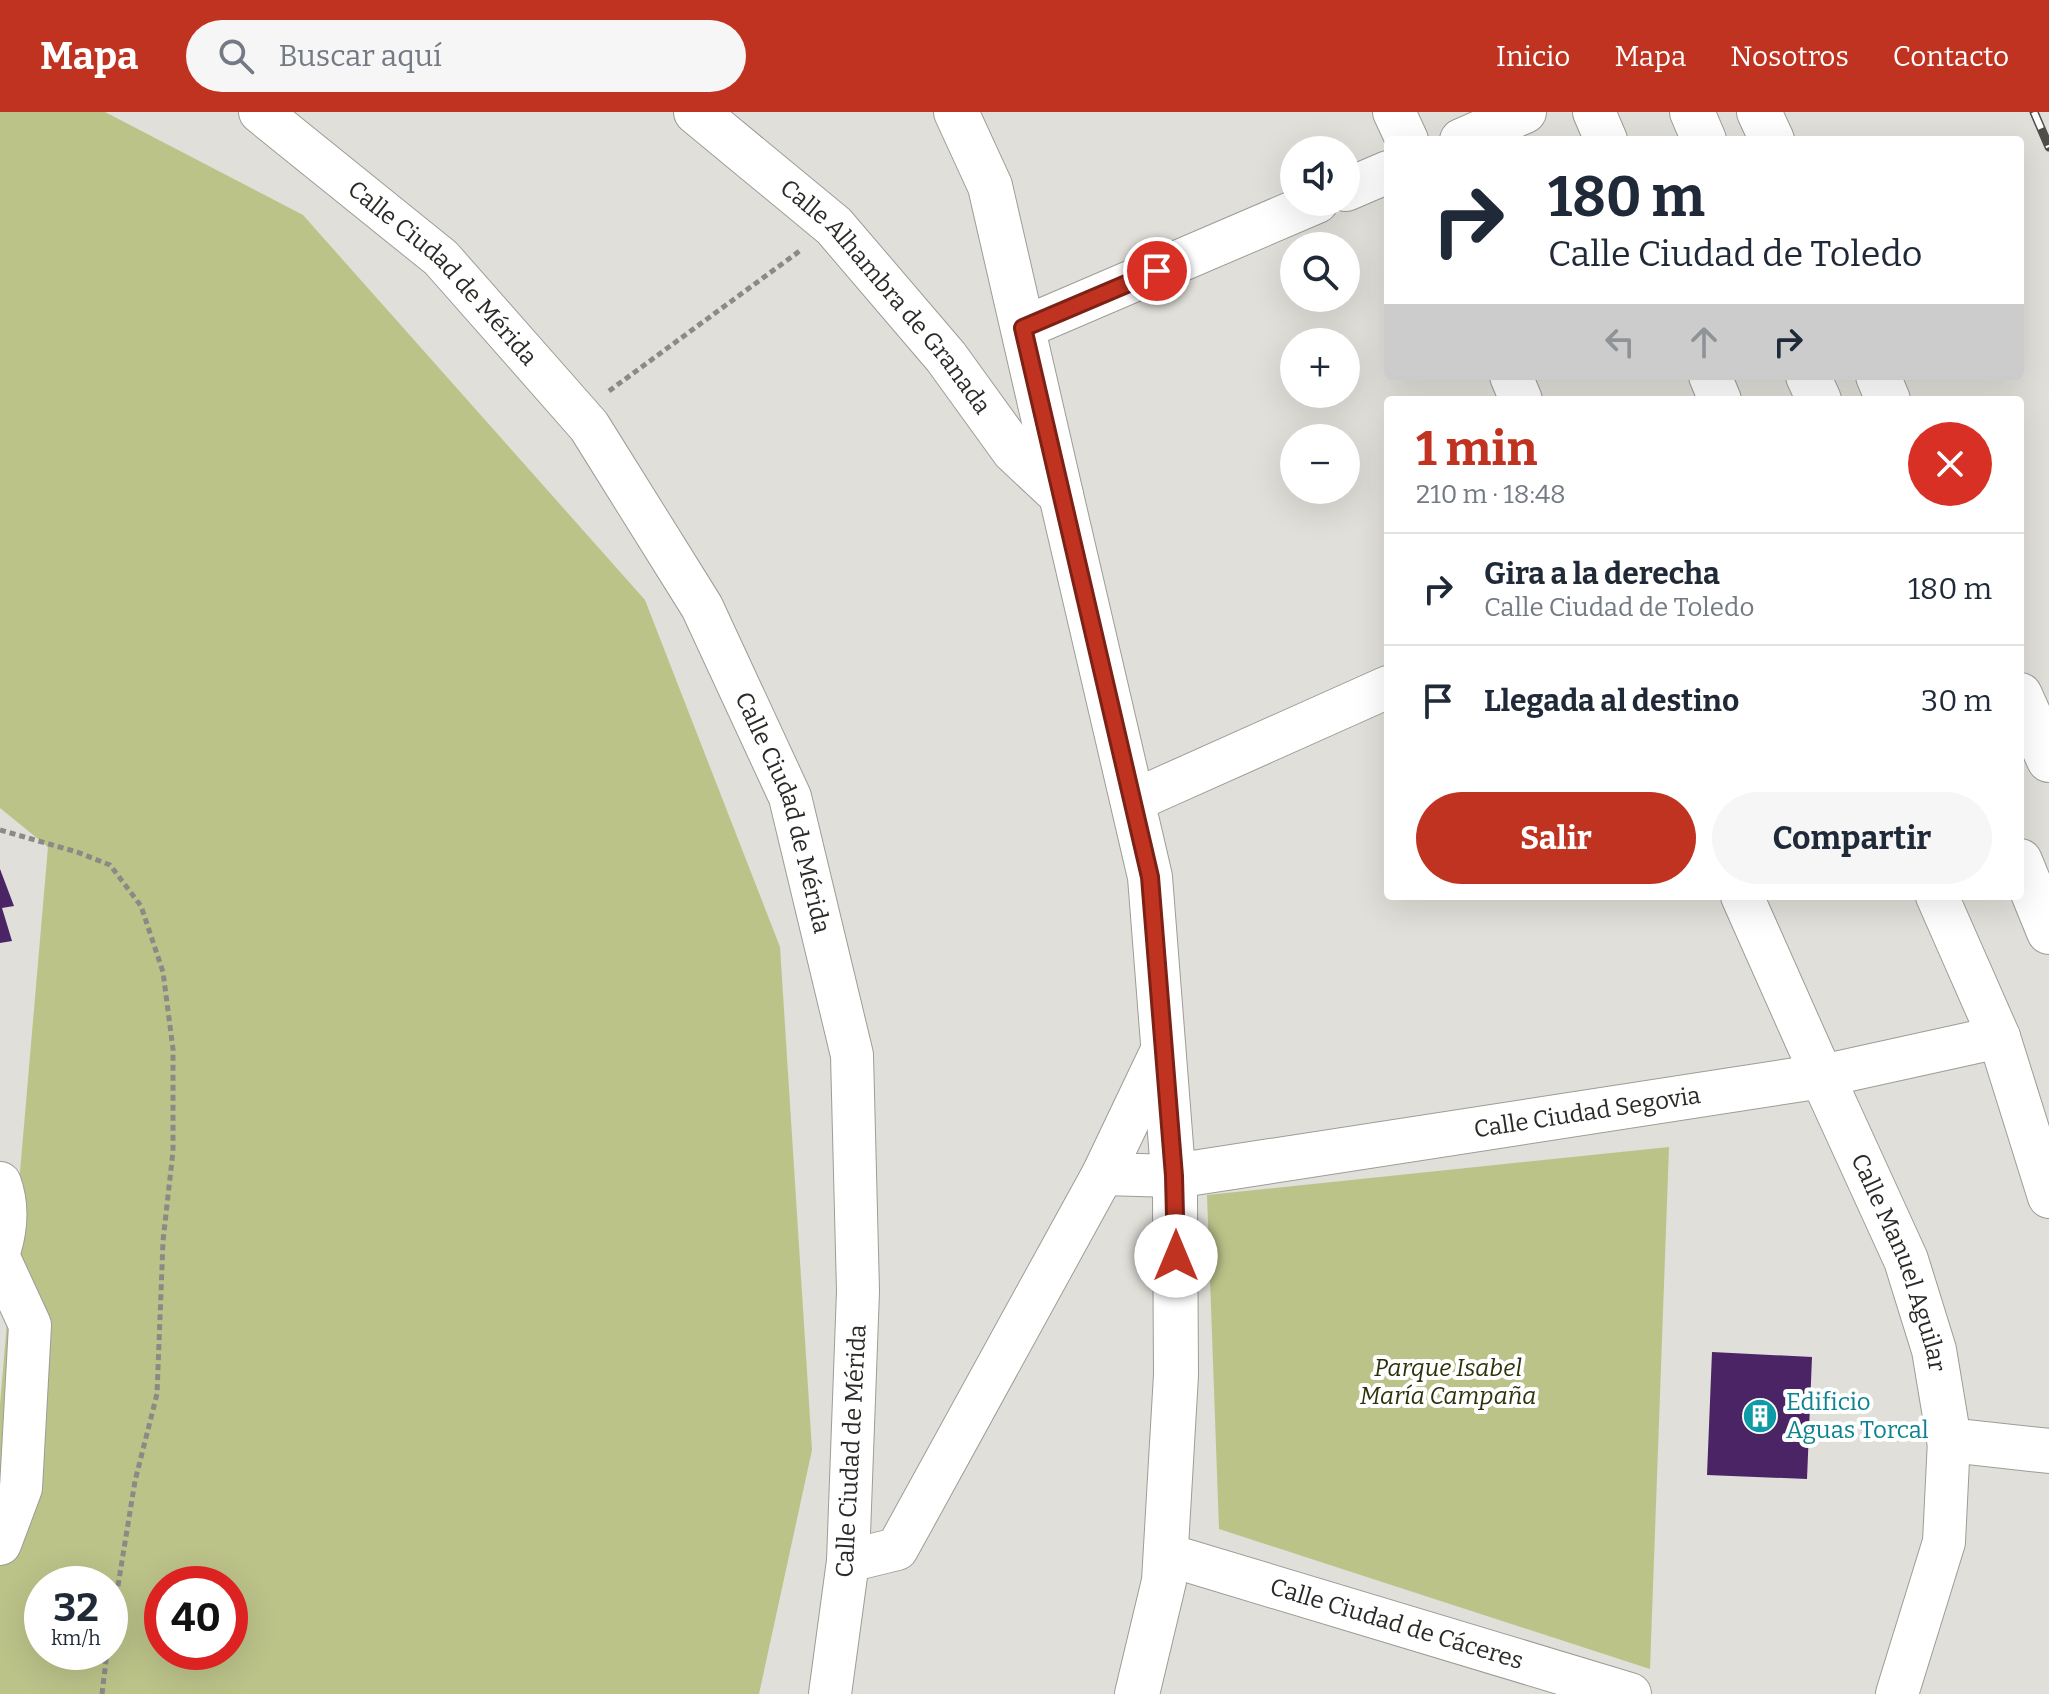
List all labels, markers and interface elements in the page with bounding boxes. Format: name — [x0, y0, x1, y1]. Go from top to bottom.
search box — [186, 20, 746, 92]
text: Mapa — [40, 33, 138, 79]
icon: search — [214, 34, 258, 78]
text: Buscar aquí — [278, 38, 442, 74]
text: Inicio — [1496, 40, 1570, 73]
text: Mapa — [1614, 40, 1686, 73]
text: Nosotros — [1730, 40, 1849, 73]
text: Contacto — [1893, 40, 2009, 73]
map controls — [1280, 136, 1360, 504]
button: sound — [1280, 136, 1360, 216]
text: 180 m — [1548, 164, 1705, 231]
icon: right — [1416, 168, 1520, 272]
street label: Calle Alhambra de Granada — [775, 174, 997, 419]
street label: Calle Ciudad de Mérida — [342, 175, 543, 371]
button: search — [1280, 232, 1360, 312]
text: Calle Ciudad de Toledo — [1548, 232, 1922, 276]
pin — [1123, 237, 1191, 305]
icon: arrive — [1135, 249, 1179, 293]
icon: left — [1598, 320, 1642, 364]
icon: ahead — [1682, 320, 1726, 364]
icon: right — [1766, 320, 1810, 364]
button: + — [1280, 328, 1360, 408]
text: 1 min — [1416, 420, 1537, 478]
button: close — [1908, 422, 1992, 506]
button: − — [1280, 424, 1360, 504]
text: 210 m · 18:48 — [1416, 479, 1566, 510]
text: Gira a la derecha — [1484, 556, 1720, 592]
icon: right — [1416, 567, 1460, 611]
text: 180 m — [1908, 571, 1992, 607]
text: Calle Ciudad de Toledo — [1484, 592, 1754, 623]
icon: arrive — [1416, 679, 1460, 723]
text: Llegada al destino — [1484, 683, 1739, 719]
text: 30 m — [1921, 683, 1992, 719]
street label: Calle Ciudad de Mérida — [729, 688, 836, 936]
button: Salir — [1416, 792, 1696, 884]
button: Compartir — [1712, 792, 1992, 884]
street label: Calle Ciudad Segovia — [1472, 1081, 1702, 1144]
street label: Calle Manuel Aguilar — [1845, 1149, 1951, 1374]
position arrow — [1134, 1214, 1218, 1298]
street label: Calle Ciudad de Mérida — [830, 1324, 872, 1578]
park label: Parque Isabel María Campaña — [1360, 1354, 1536, 1410]
place label: Edificio Aguas Torcal — [1786, 1388, 1929, 1444]
building icon: Edificio Aguas Torcal — [1741, 1397, 1779, 1435]
speed limit sign: 40 — [144, 1566, 248, 1670]
street label: Calle Ciudad de Cáceres — [1267, 1572, 1527, 1675]
text: 32 — [53, 1584, 99, 1632]
text: km/h — [51, 1626, 101, 1650]

